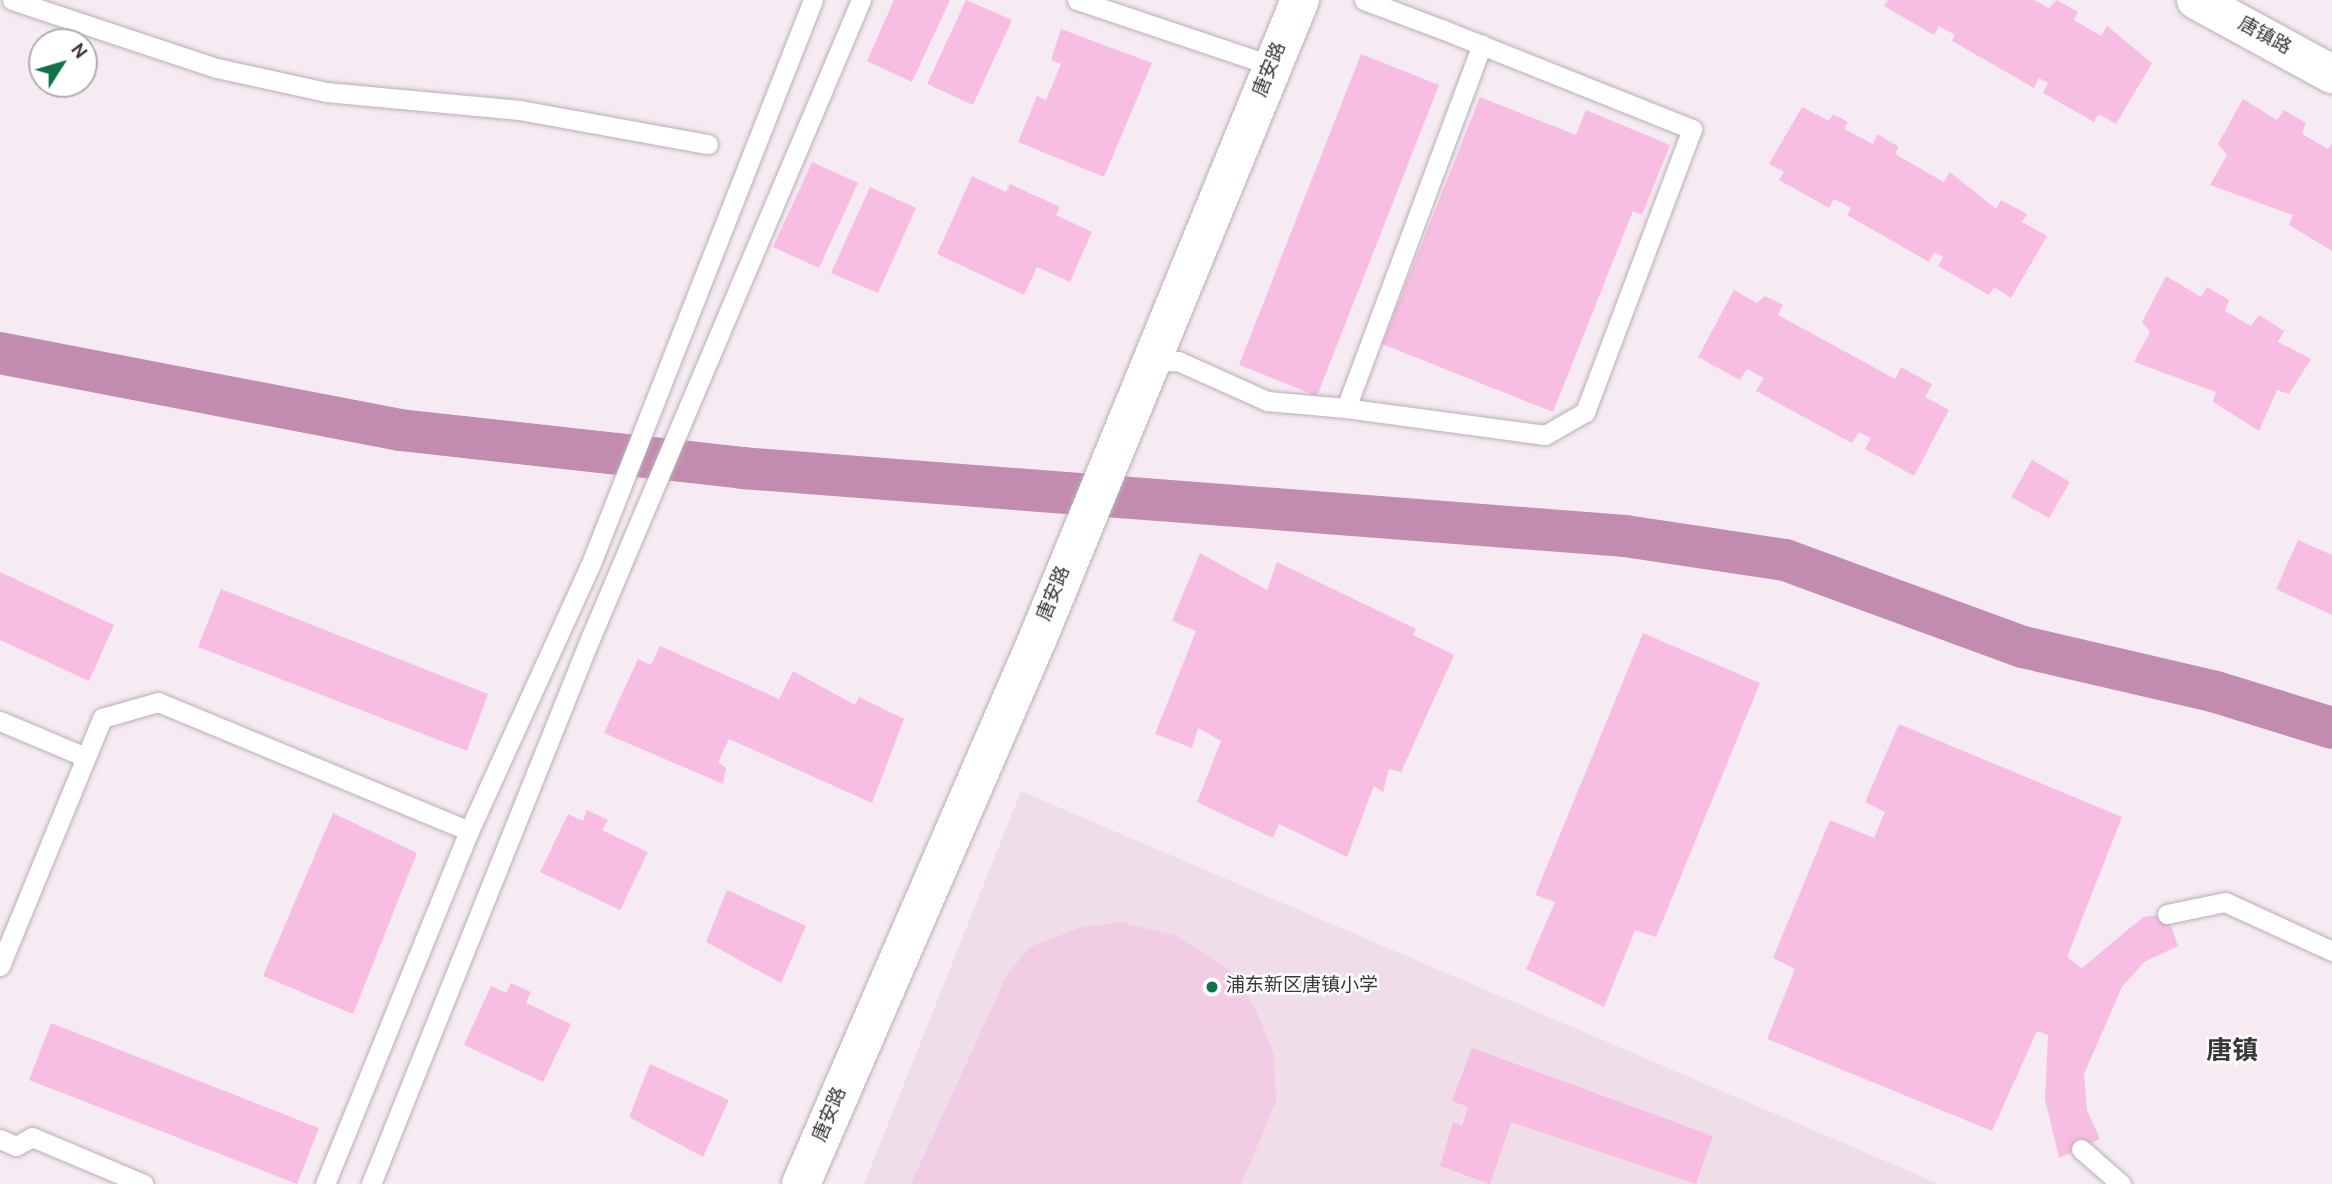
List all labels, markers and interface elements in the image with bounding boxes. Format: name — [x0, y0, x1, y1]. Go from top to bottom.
street label: 唐镇路 — [2234, 13, 2294, 61]
north arrow — [28, 28, 98, 98]
text: N — [64, 39, 92, 64]
street label: 唐安路 — [1250, 39, 1292, 101]
street label: 唐安路 — [1034, 563, 1076, 625]
place label: 浦东新区唐镇小学 — [1226, 976, 1378, 998]
marker: 浦东新区唐镇小学 — [1204, 979, 1220, 995]
district label: 唐镇 — [2206, 1037, 2258, 1069]
street label: 唐安路 — [809, 1084, 853, 1146]

